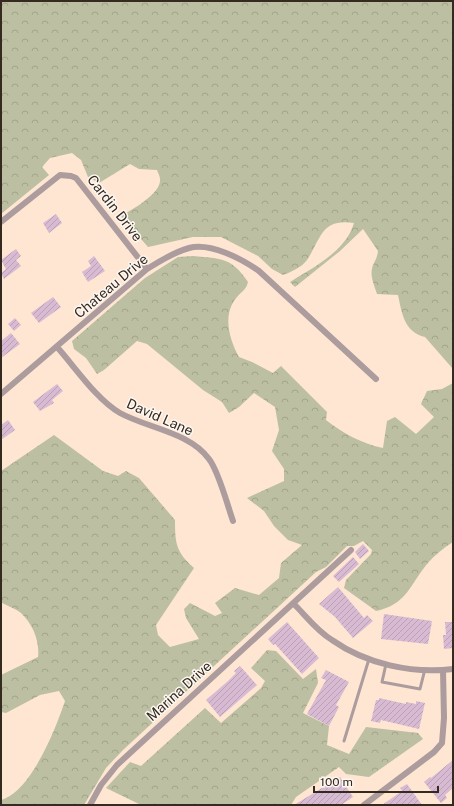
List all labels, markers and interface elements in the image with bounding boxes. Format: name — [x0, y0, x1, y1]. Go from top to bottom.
street label: Cardin Drive — [84, 172, 146, 244]
street label: Chateau Drive — [71, 251, 151, 321]
street label: David Lane — [124, 395, 196, 439]
street label: Marina Drive — [143, 658, 215, 724]
scale bar — [314, 768, 438, 794]
text: 100 m — [320, 775, 353, 789]

